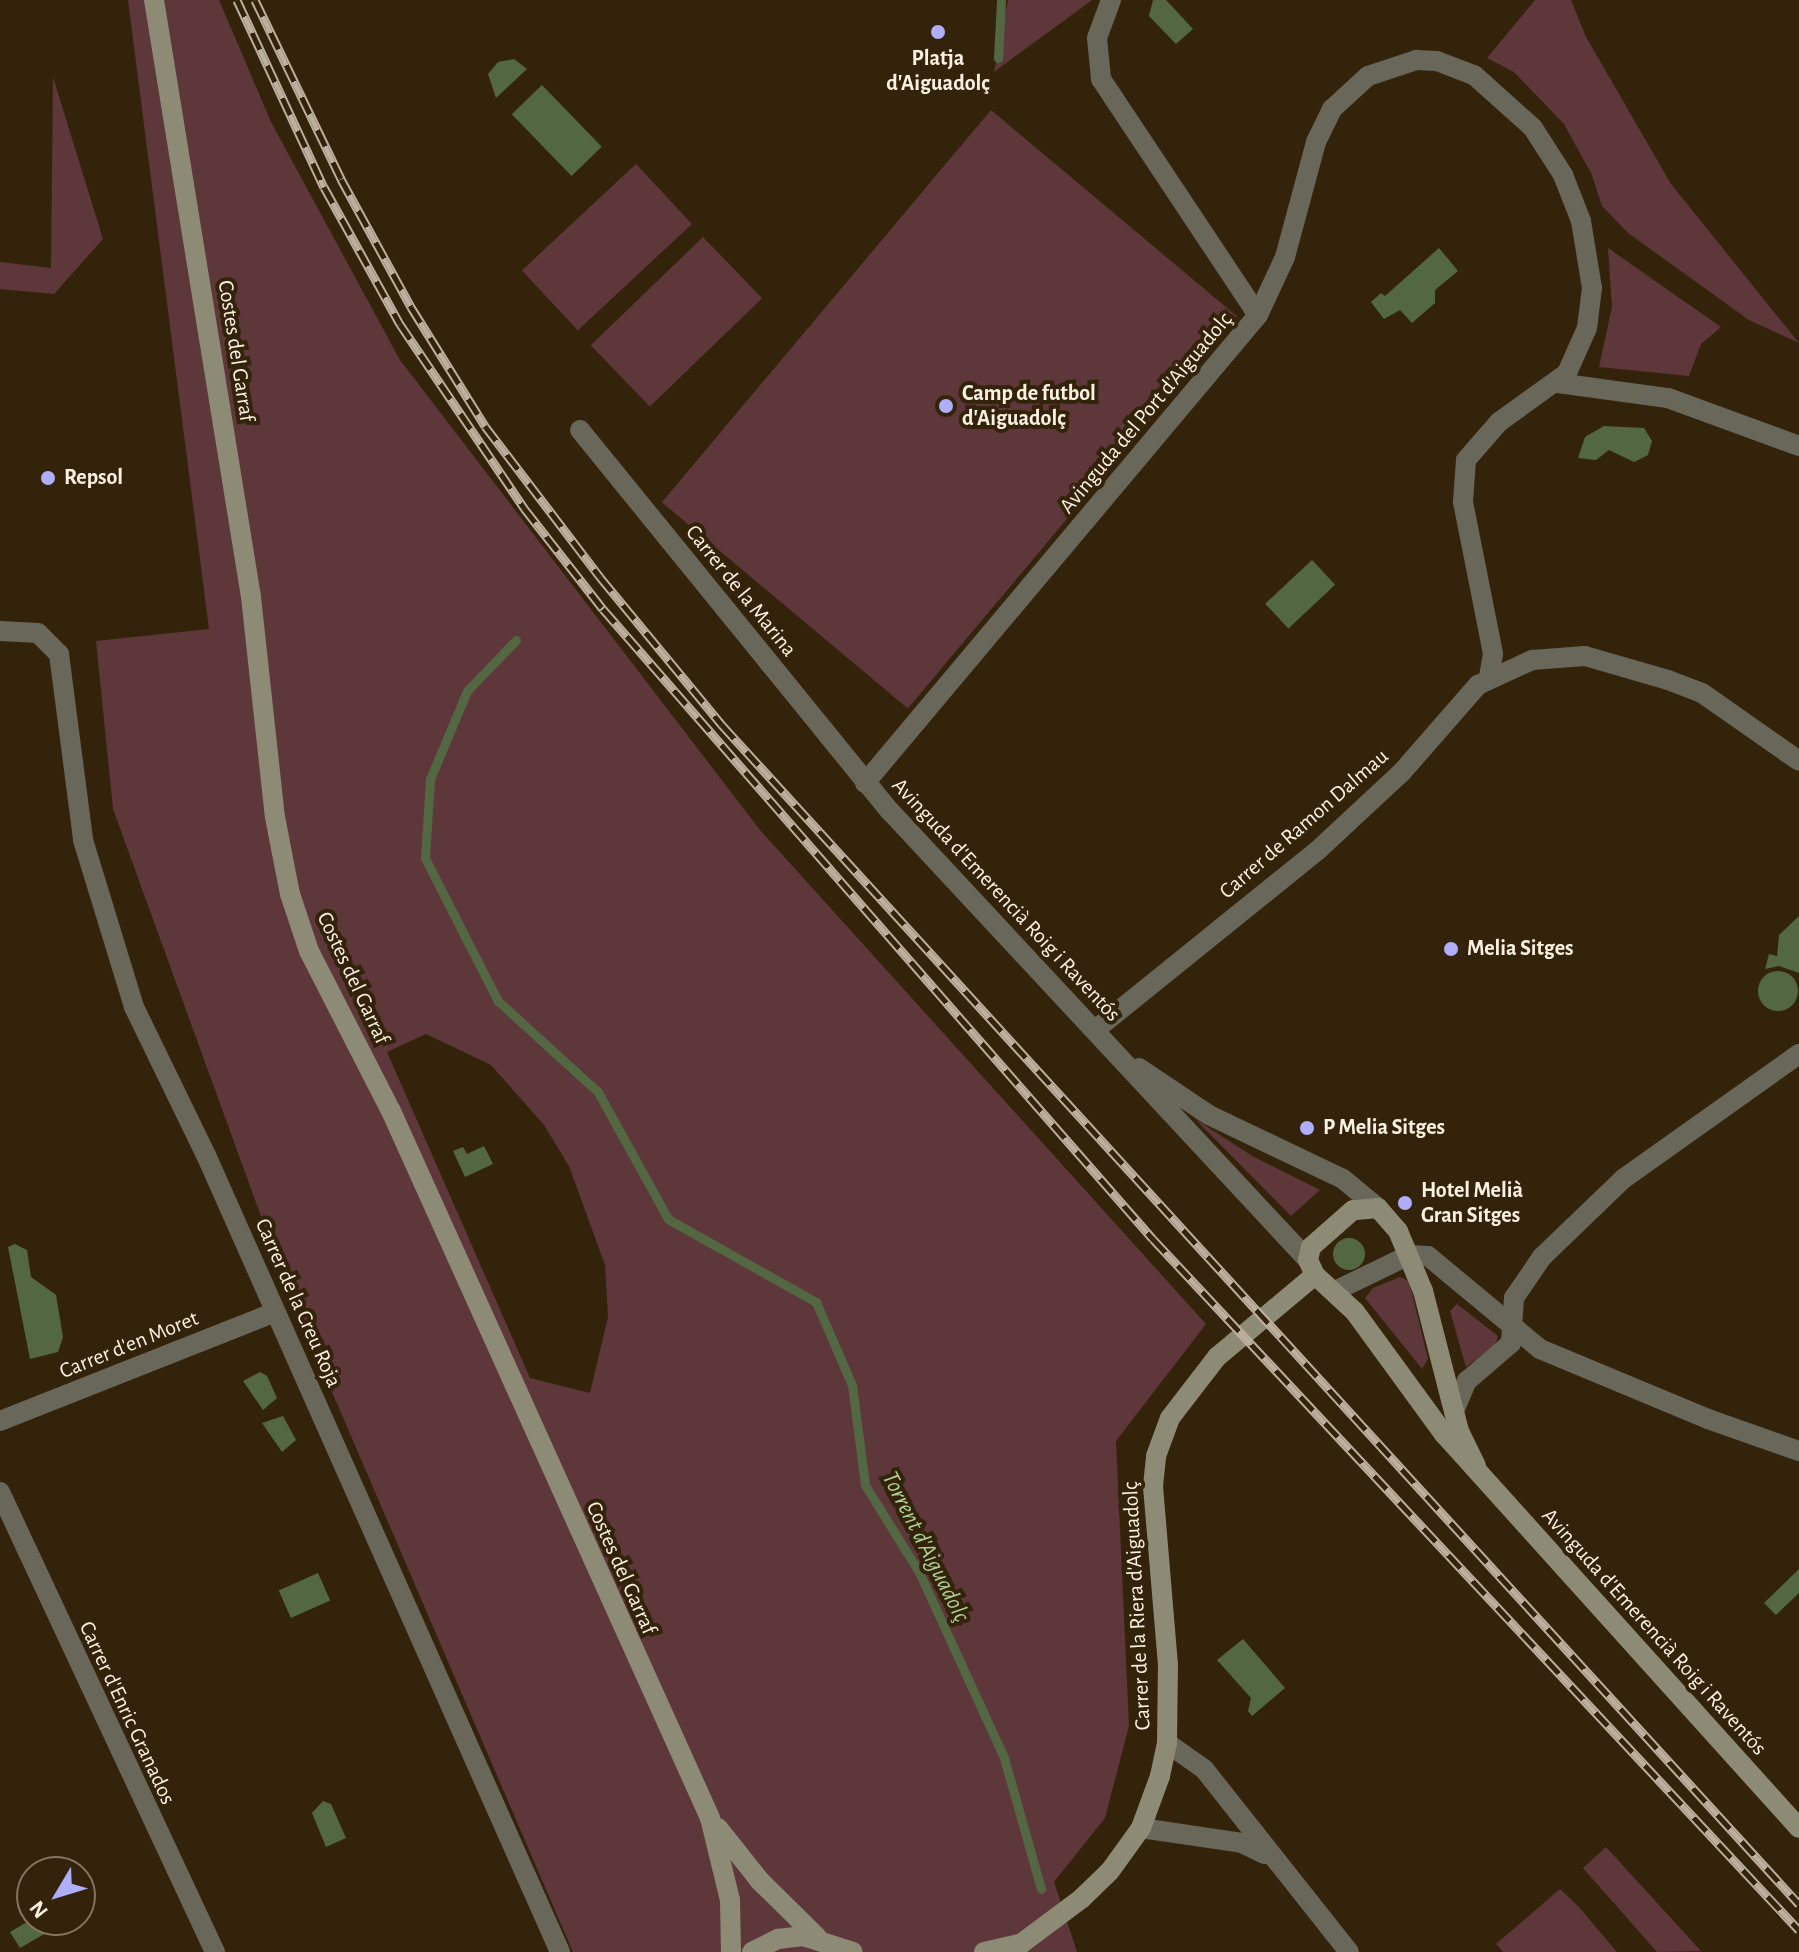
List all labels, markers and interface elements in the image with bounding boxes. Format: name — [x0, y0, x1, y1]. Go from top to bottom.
marker: Platja d'Aiguadolç — [929, 23, 947, 41]
place label: Platja d'Aiguadolç — [886, 45, 990, 96]
street label: Costes del Garraf — [212, 278, 260, 424]
street label: Avinguda del Port d'Aiguadolç — [1054, 307, 1238, 519]
place label: Camp de futbol d'Aiguadolç — [962, 380, 1096, 432]
marker: Camp de futbol d'Aiguadolç — [937, 397, 955, 415]
place label: Repsol — [64, 465, 123, 491]
marker: Repsol — [39, 469, 57, 487]
street label: Carrer de la Marina — [680, 520, 802, 662]
street label: Carrer de Ramon Dalmau — [1214, 743, 1394, 905]
street label: Avinguda d'Emerencià Roig i Raventós — [886, 773, 1126, 1027]
street label: Costes del Garraf — [311, 908, 395, 1048]
place label: Melia Sitges — [1467, 936, 1574, 962]
marker: Melia Sitges — [1442, 940, 1460, 958]
place label: P Melia Sitges — [1323, 1115, 1445, 1141]
marker: P Melia Sitges — [1298, 1119, 1316, 1137]
place label: Hotel Melià Gran Sitges — [1421, 1177, 1523, 1228]
marker: Hotel Melià Gran Sitges — [1396, 1194, 1414, 1212]
street label: Carrer de la Creu Roja — [249, 1214, 347, 1392]
street label: Carrer d'en Moret — [56, 1305, 202, 1385]
water label: Torrent d'Aiguadolç — [875, 1467, 975, 1627]
street label: Carrer de la Riera d'Aiguadolç — [1117, 1481, 1157, 1731]
street label: Costes del Garraf — [580, 1497, 662, 1639]
street label: Avinguda d'Emerencià Roig i Raventós — [1536, 1503, 1772, 1761]
street label: Carrer d'Enric Granados — [73, 1617, 181, 1809]
north arrow — [16, 1856, 96, 1936]
text: N — [25, 1897, 52, 1922]

